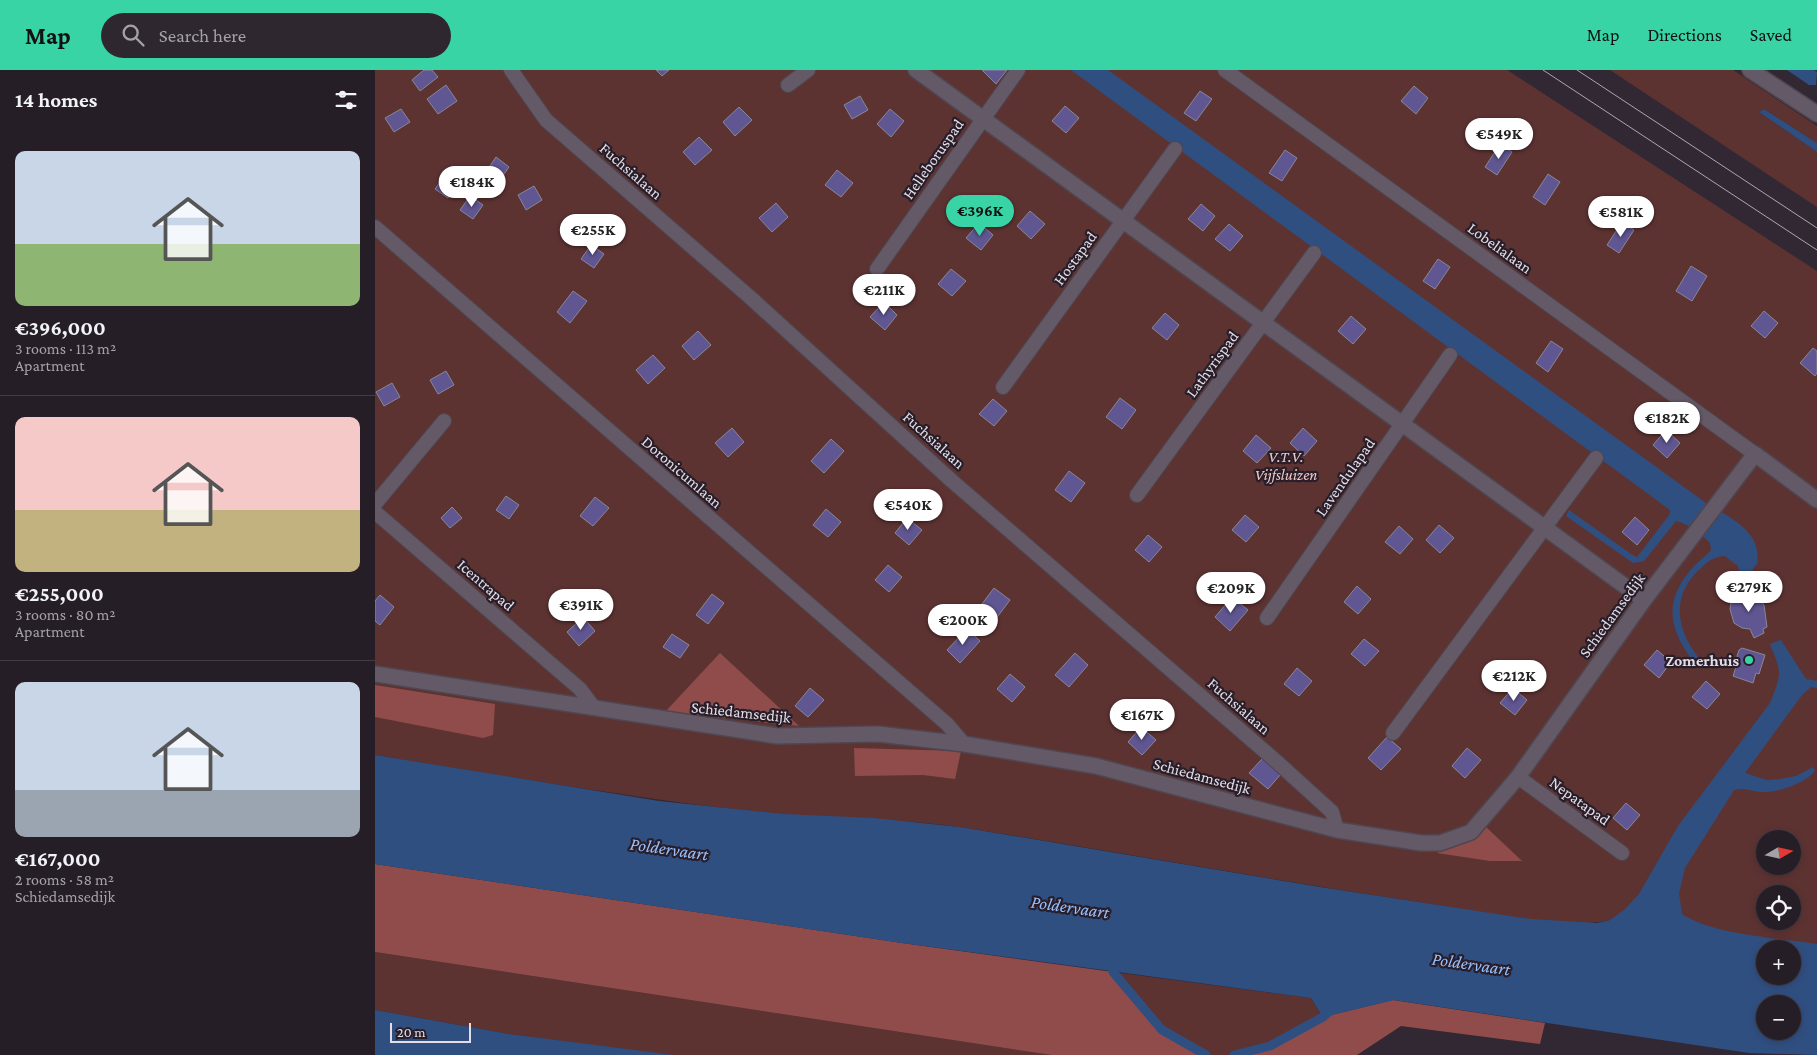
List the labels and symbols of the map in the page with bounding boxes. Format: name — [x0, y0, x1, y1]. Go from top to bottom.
street label: Helleboruspad — [899, 115, 968, 203]
pin: €549K — [1464, 118, 1534, 160]
street label: Fuchsialaan — [596, 139, 666, 203]
pin: €184K — [437, 166, 507, 208]
pin: €396K — [945, 194, 1015, 237]
pin: €581K — [1586, 196, 1656, 238]
pin: €255K — [558, 214, 628, 256]
street label: Lobelialaan — [1465, 219, 1535, 277]
street label: Hostapad — [1050, 228, 1101, 288]
pin: €211K — [849, 274, 919, 316]
street label: Lathyrispad — [1182, 327, 1243, 401]
pin: €182K — [1632, 402, 1702, 444]
street label: Fuchsialaan — [900, 408, 969, 472]
street label: Doronicumlaan — [639, 433, 726, 512]
street label: Lavendulapad — [1312, 434, 1379, 520]
park label: V.T.V. Vijfsluizen — [1255, 448, 1317, 484]
pin: €540K — [873, 488, 943, 531]
street label: Icentrapad — [454, 556, 518, 615]
street label: Schiedamsedijk — [1576, 569, 1649, 661]
pin: €279K — [1714, 570, 1784, 613]
pin: €209K — [1196, 572, 1266, 614]
pin: €391K — [546, 588, 616, 631]
pin: €200K — [928, 604, 998, 646]
place label: Zomerhuis — [1665, 652, 1739, 669]
marker: Zomerhuis — [1743, 654, 1755, 666]
pin: €212K — [1479, 660, 1549, 702]
street label: Fuchsialaan — [1204, 674, 1274, 738]
street label: Schiedamsedijk — [690, 698, 792, 727]
pin: €167K — [1107, 698, 1177, 741]
street label: Schiedamsedijk — [1151, 755, 1253, 798]
street label: Nepatapad — [1546, 774, 1614, 830]
north arrow — [1756, 830, 1801, 875]
water label: Poldervaart — [629, 834, 710, 864]
water label: Poldervaart — [1030, 892, 1111, 922]
water label: Poldervaart — [1431, 949, 1512, 979]
scale bar — [390, 1020, 471, 1043]

